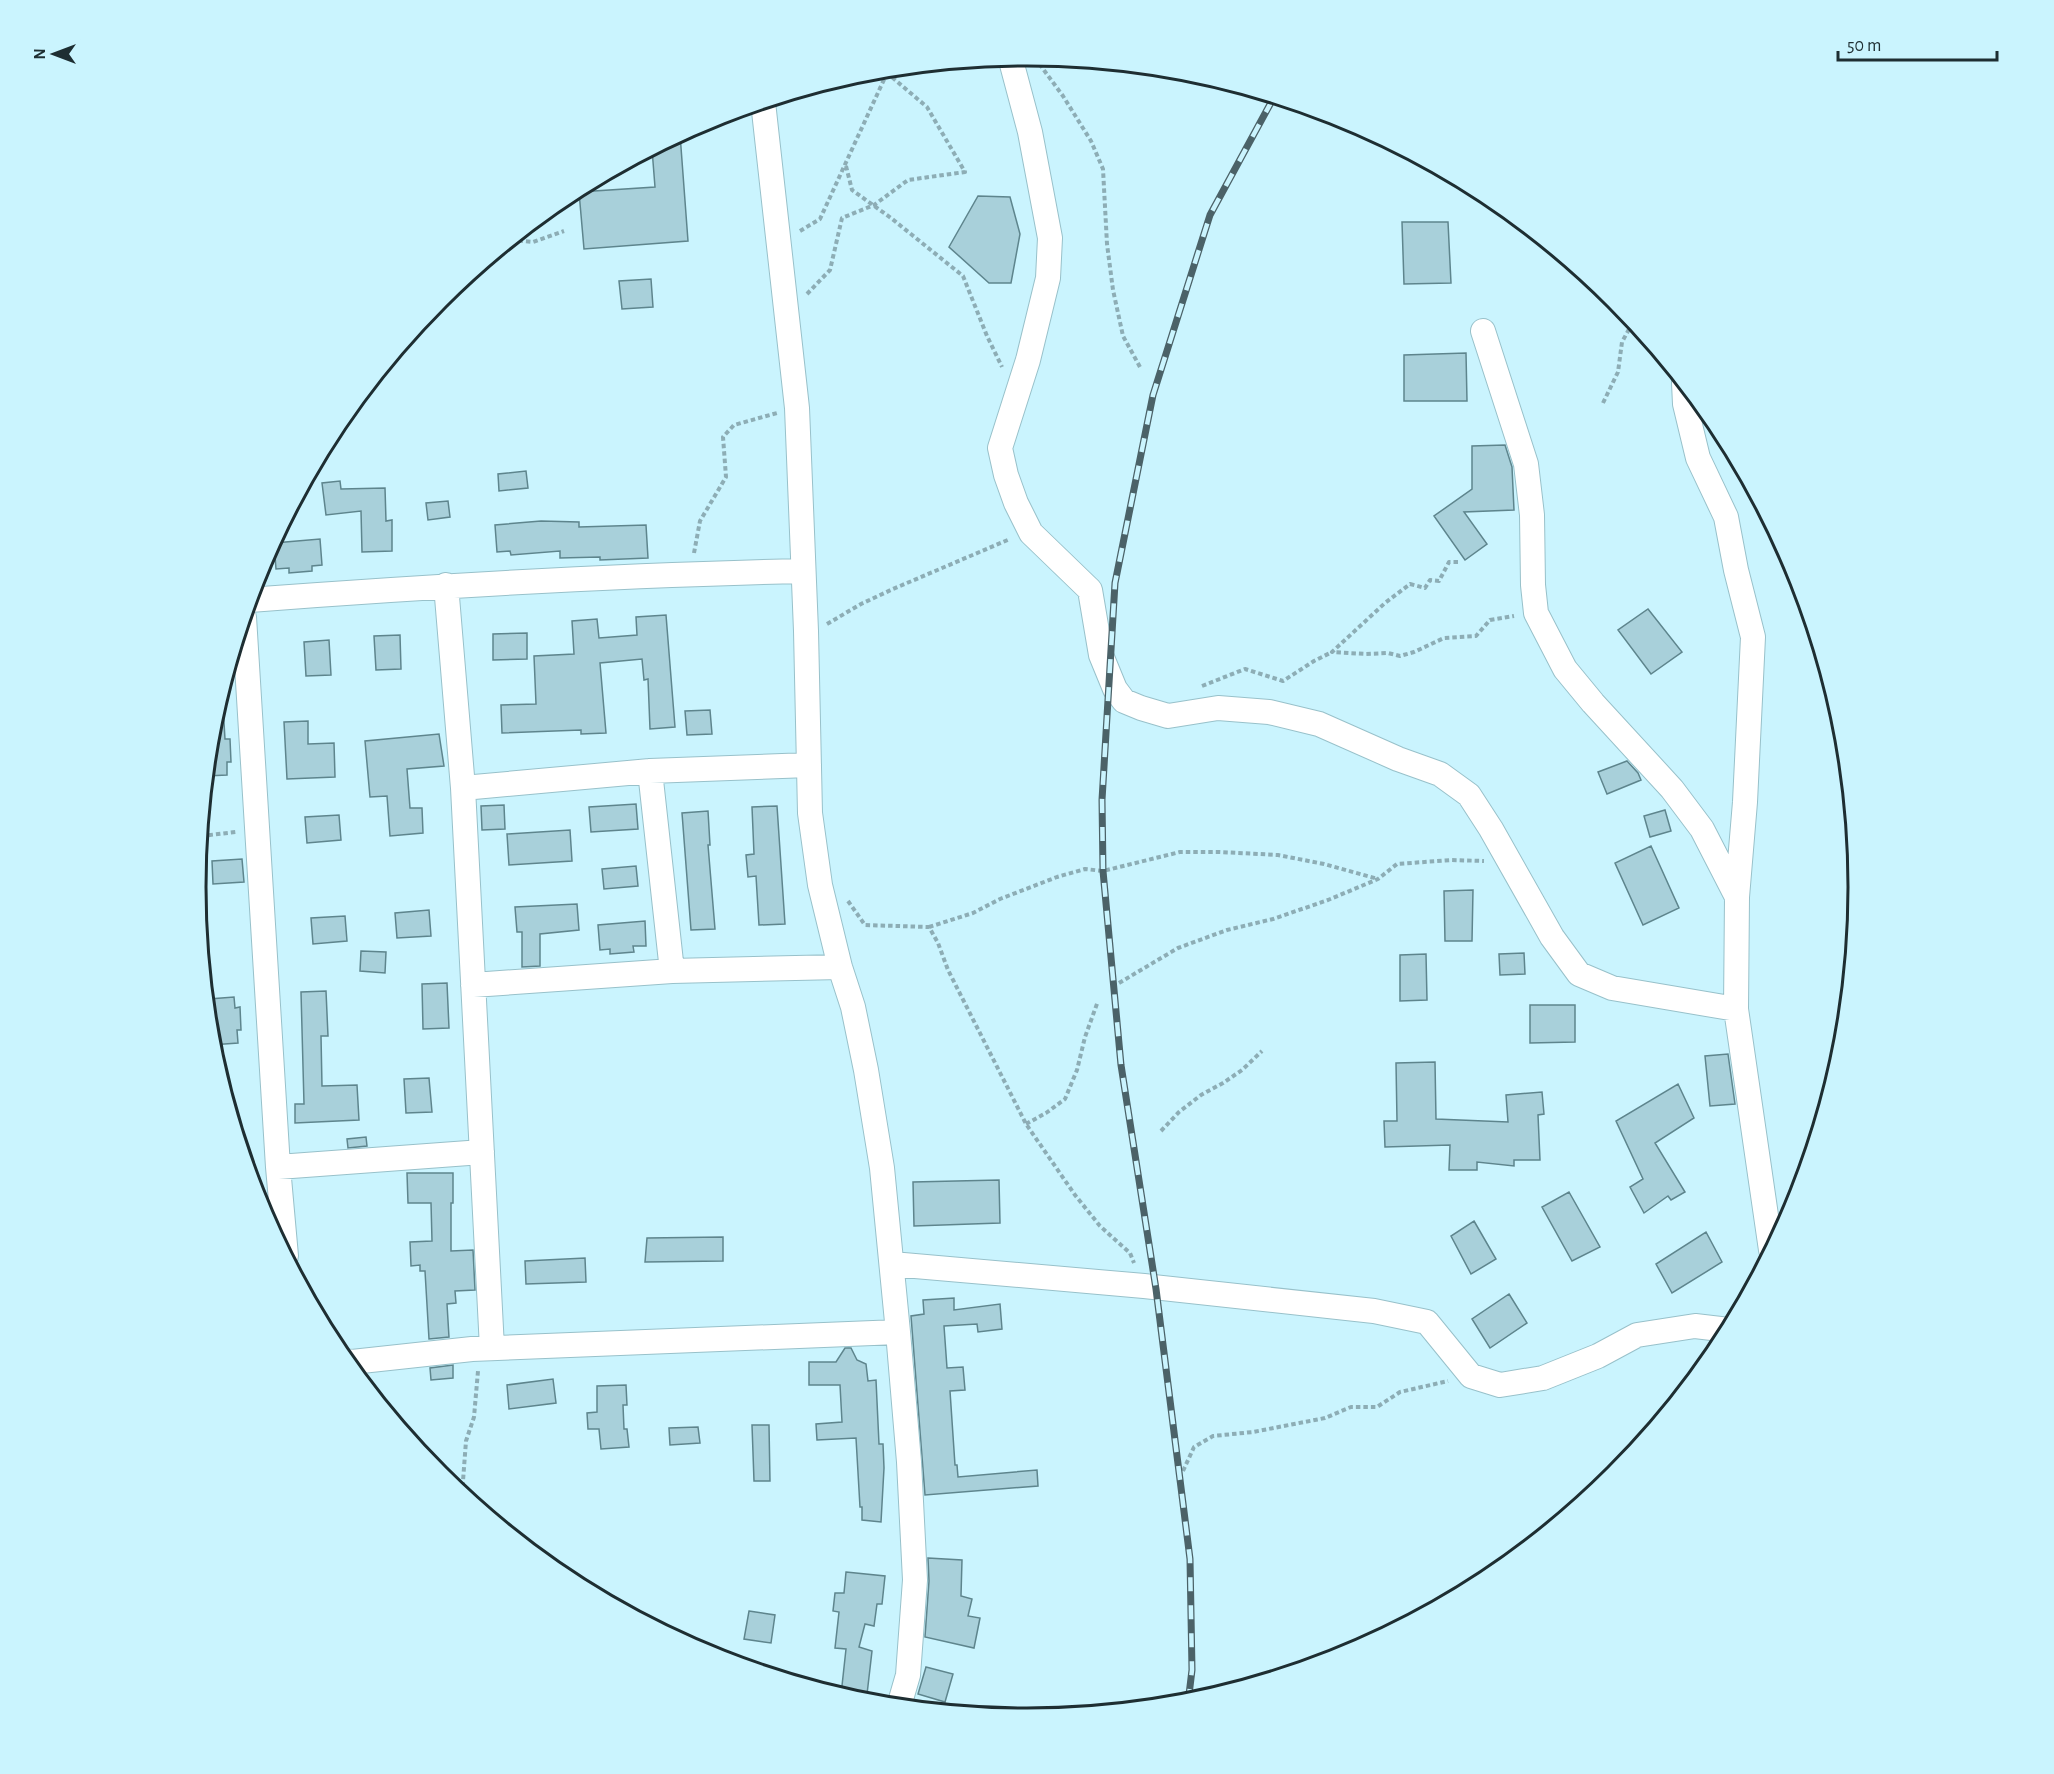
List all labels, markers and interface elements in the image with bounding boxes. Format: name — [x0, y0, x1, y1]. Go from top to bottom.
north arrow — [24, 24, 84, 84]
scale bar — [1838, 24, 1997, 62]
text: 50 m — [1847, 37, 1881, 55]
text: N — [32, 48, 48, 60]

